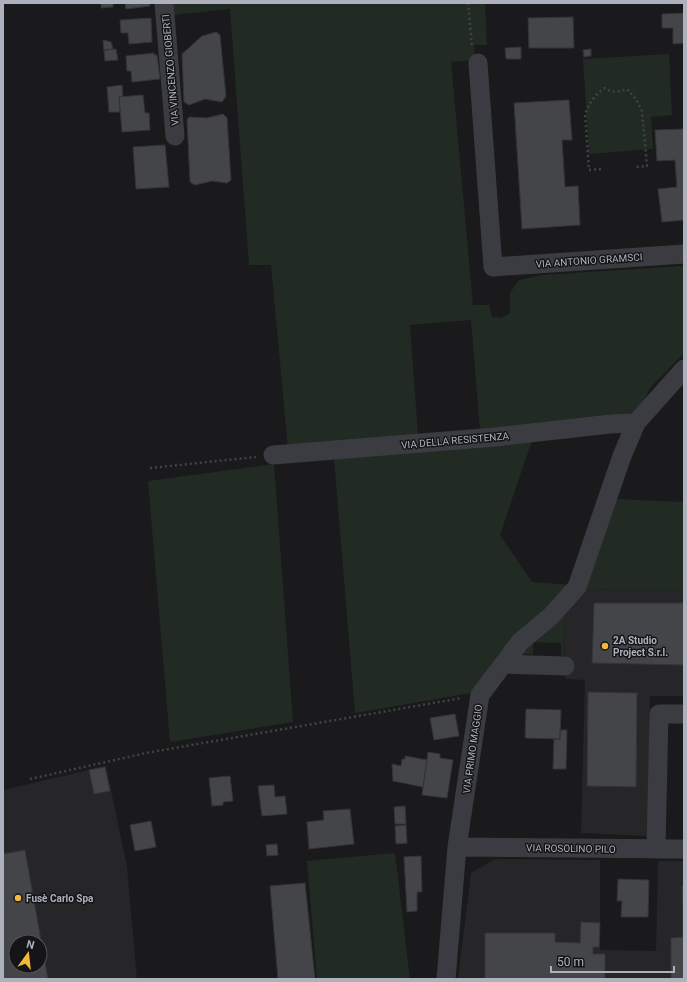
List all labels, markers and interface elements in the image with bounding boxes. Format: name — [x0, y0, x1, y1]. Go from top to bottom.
street label: VIA VINCENZO GIOBERTI — [160, 14, 181, 126]
street label: VIA ANTONIO GRAMSCI — [535, 251, 643, 270]
street label: VIA DELLA RESISTENZA — [401, 430, 510, 451]
place label: 2A Studio Project S.r.l. — [613, 635, 668, 658]
marker: 2A Studio Project S.r.l. — [600, 641, 610, 651]
street label: VIA PRIMO MAGGIO — [461, 704, 484, 794]
street label: VIA ROSOLINO PILO — [526, 842, 616, 855]
marker: Fusè Carlo Spa — [13, 893, 23, 903]
place label: Fusè Carlo Spa — [26, 893, 94, 904]
north arrow — [8, 934, 48, 974]
text: N — [25, 938, 36, 952]
scale bar — [551, 948, 674, 974]
text: 50 m — [557, 955, 584, 969]

